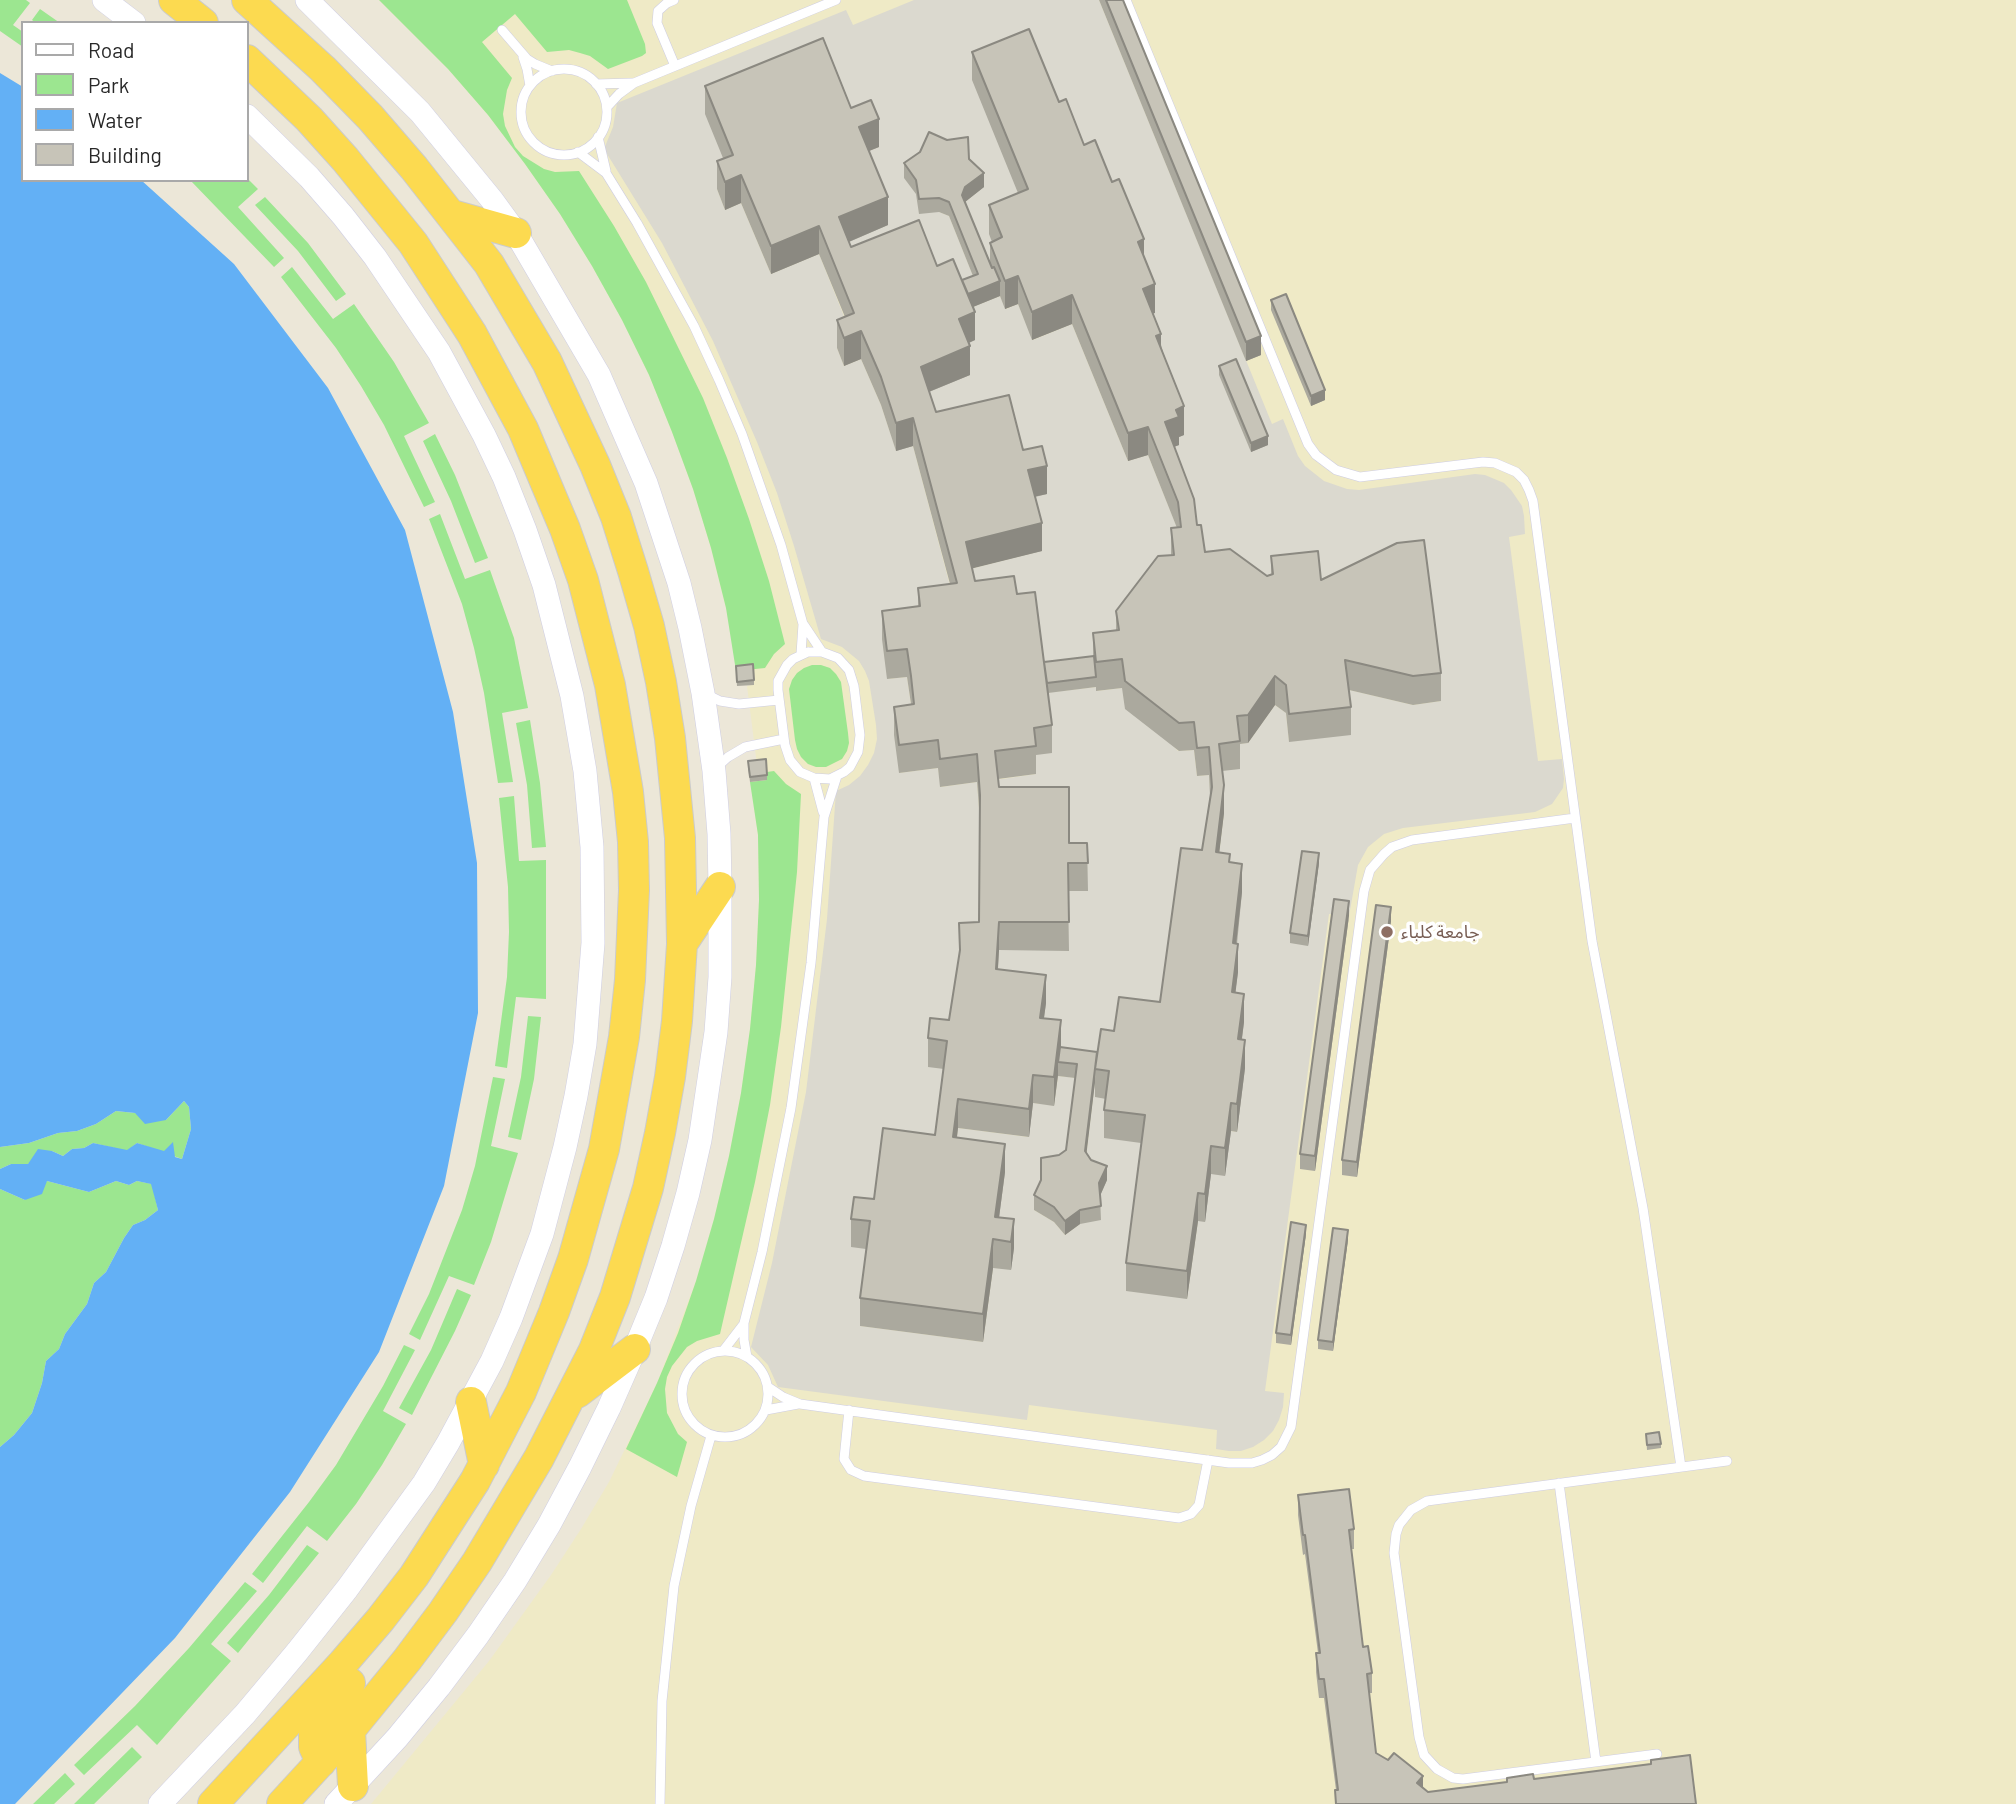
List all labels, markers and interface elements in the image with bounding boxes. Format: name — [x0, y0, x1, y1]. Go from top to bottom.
legend — [21, 21, 248, 182]
text: Road — [88, 37, 134, 62]
text: Park — [88, 72, 129, 97]
text: Water — [88, 107, 142, 132]
text: Building — [88, 142, 162, 167]
place label: جامعة كلباء — [1401, 921, 1480, 943]
marker: جامعة كلباء — [1379, 924, 1395, 940]

